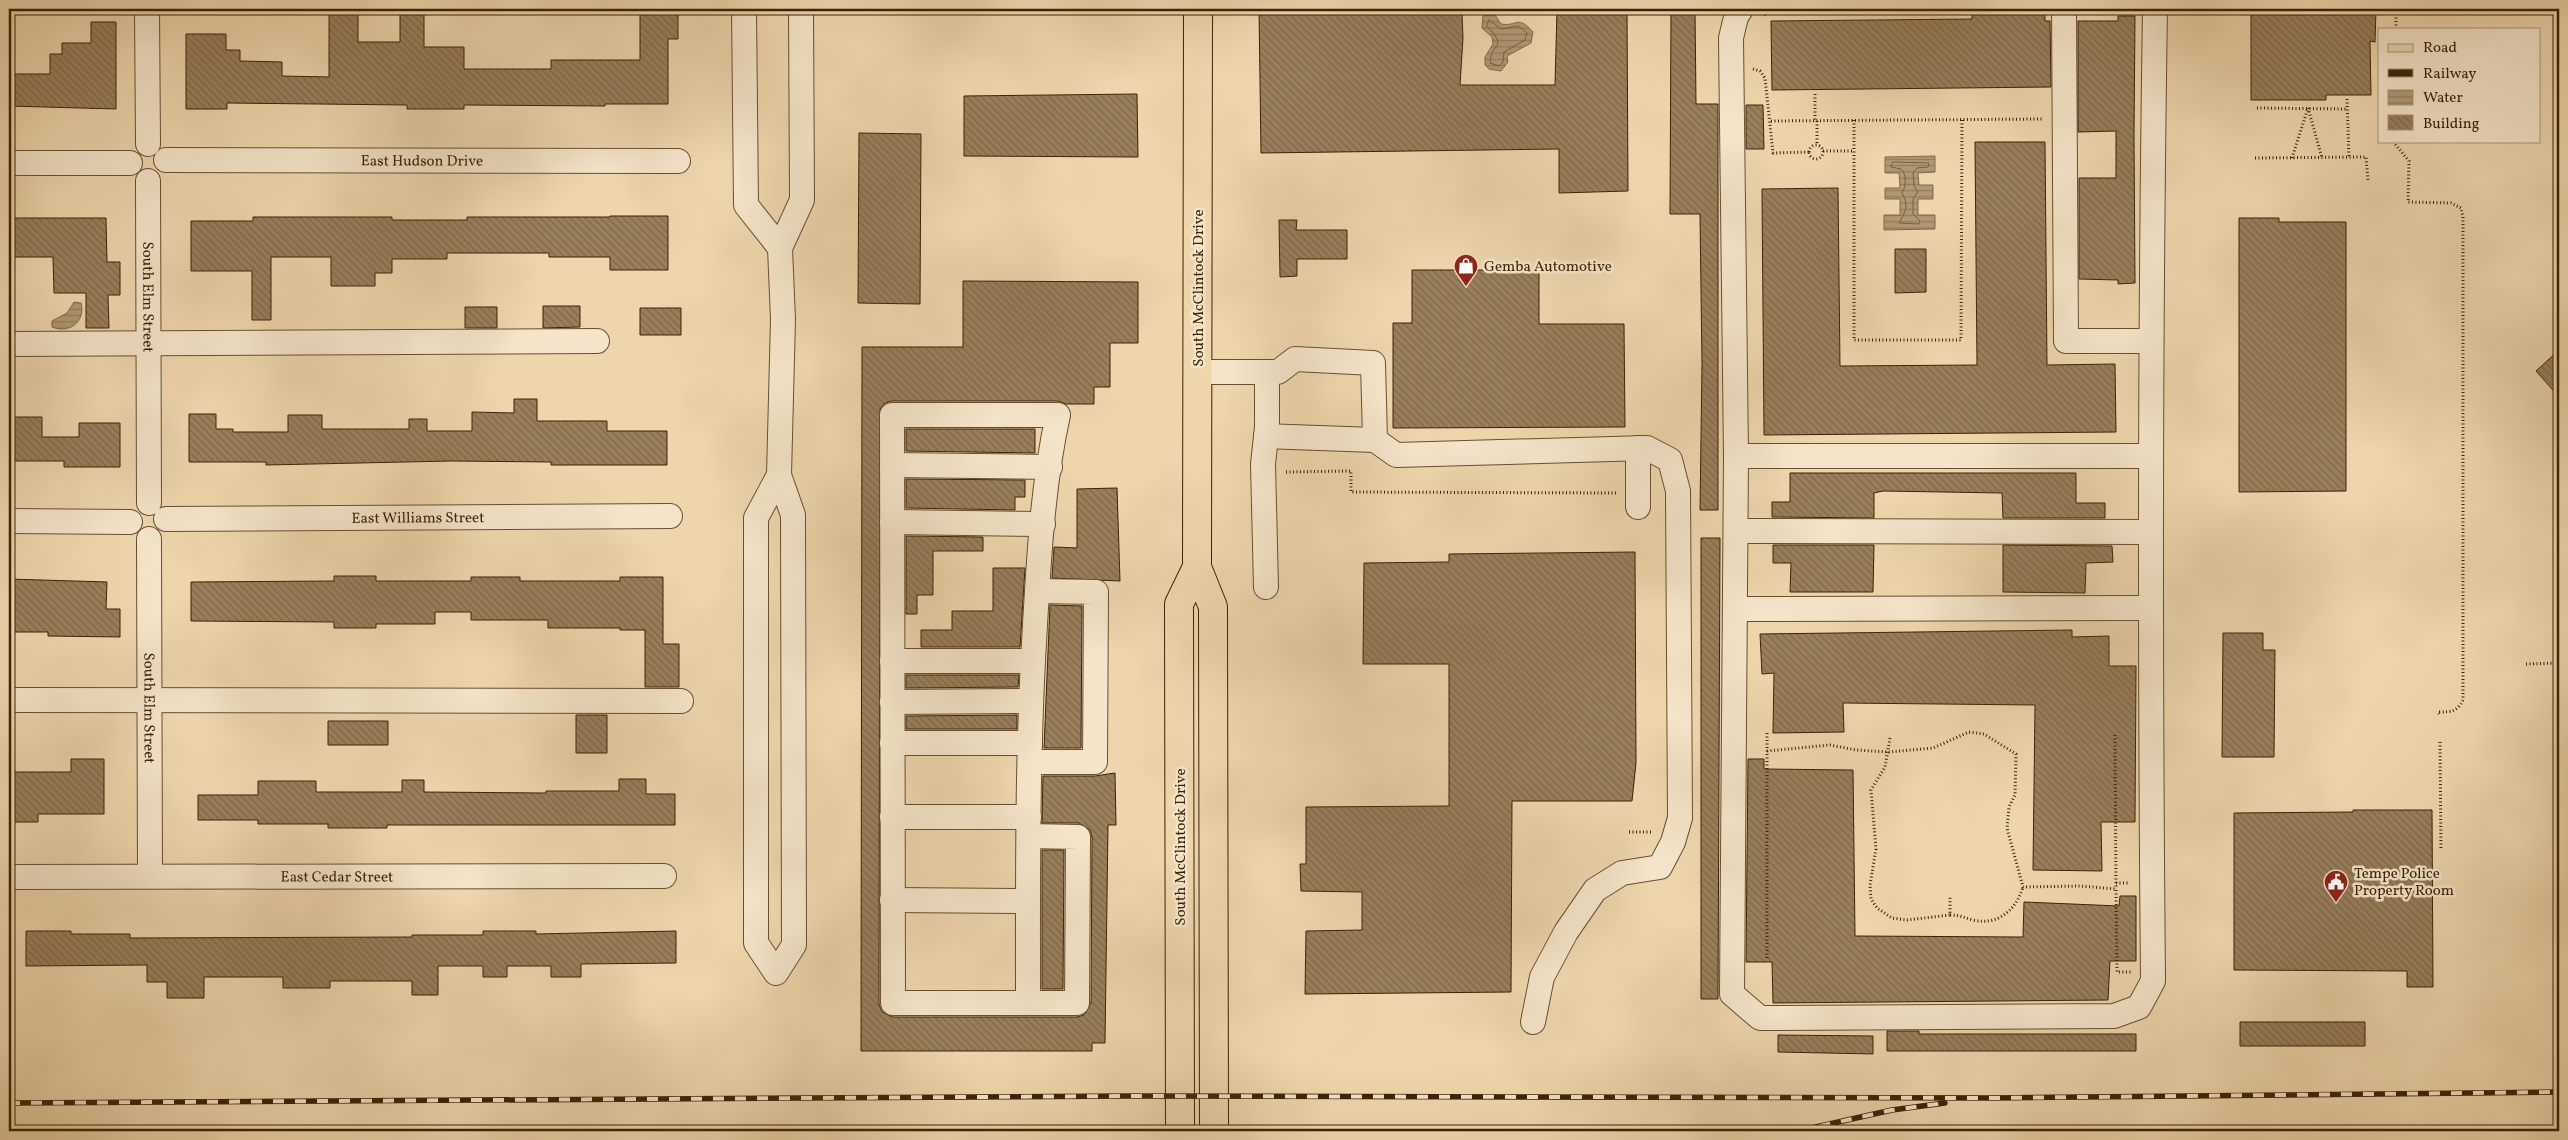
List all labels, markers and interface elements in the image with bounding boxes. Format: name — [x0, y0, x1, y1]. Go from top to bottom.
legend — [2378, 28, 2540, 142]
text: Road — [2423, 38, 2457, 59]
text: Railway — [2423, 64, 2476, 85]
text: Water — [2423, 88, 2463, 109]
text: Building — [2423, 114, 2480, 135]
street label: East Hudson Drive — [361, 151, 483, 173]
street label: South McClintock Drive — [1189, 209, 1210, 367]
street label: South Elm Street — [136, 241, 158, 353]
shop icon: Gemba Automotive — [1453, 253, 1479, 287]
place label: Gemba Automotive — [1484, 257, 1612, 278]
street label: East Williams Street — [351, 508, 485, 530]
street label: South Elm Street — [137, 652, 159, 764]
street label: South McClintock Drive — [1171, 768, 1192, 926]
place label: Tempe Police Property Room — [2354, 864, 2454, 902]
street label: East Cedar Street — [281, 867, 393, 889]
public building icon: Tempe Police Property Room — [2323, 869, 2349, 903]

